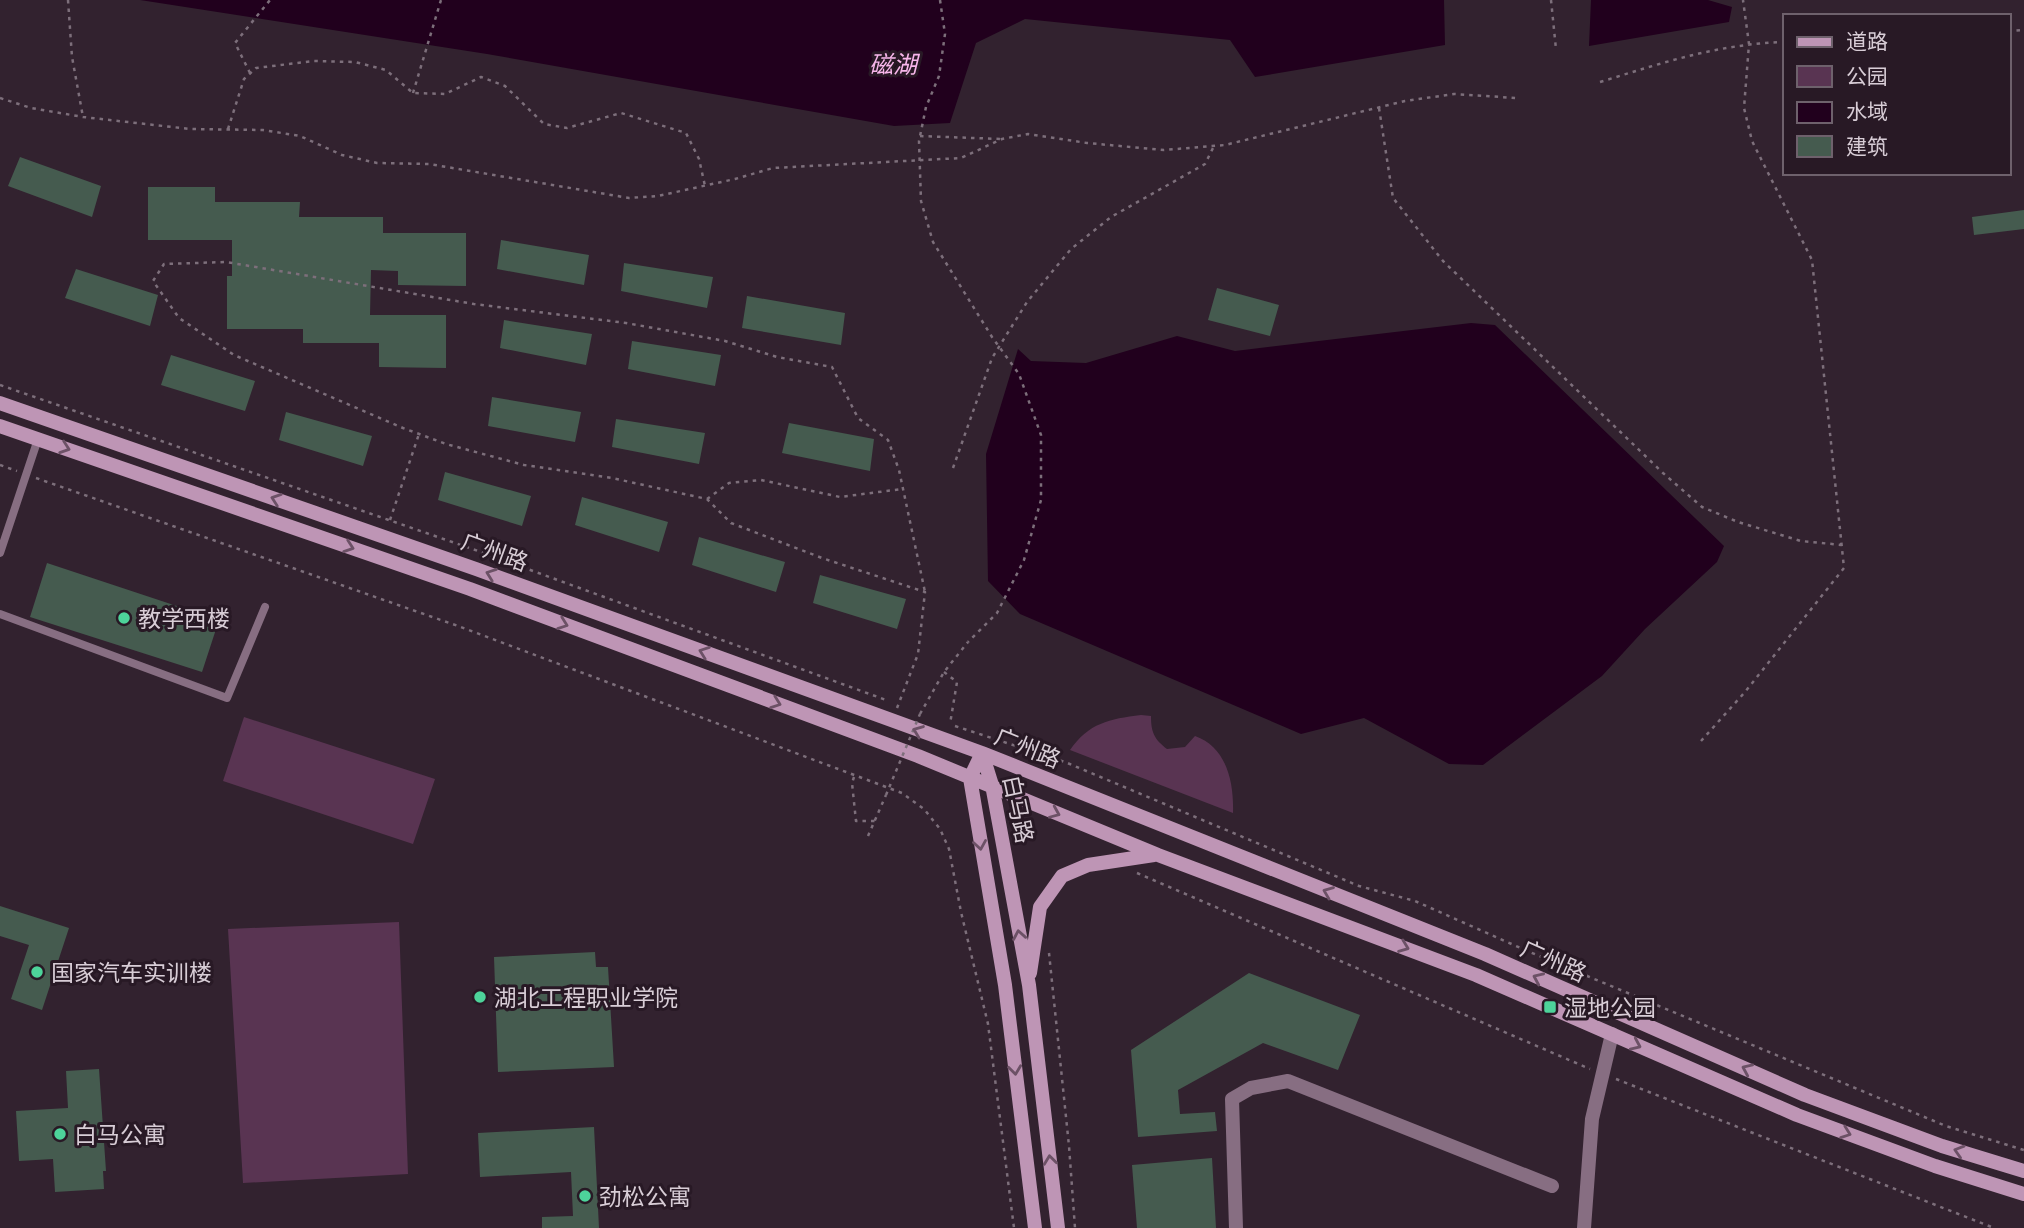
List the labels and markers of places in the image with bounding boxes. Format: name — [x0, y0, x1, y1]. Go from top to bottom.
place label: 教学西楼 — [138, 604, 230, 632]
marker: 教学西楼 — [116, 610, 132, 626]
place label: 国家汽车实训楼 — [51, 958, 212, 986]
marker: 国家汽车实训楼 — [29, 964, 45, 980]
place label: 湖北工程职业学院 — [494, 983, 678, 1011]
marker: 湖北工程职业学院 — [472, 989, 488, 1005]
place label: 湿地公园 — [1564, 993, 1656, 1021]
marker: 湿地公园 — [1542, 999, 1558, 1015]
place label: 白马公寓 — [74, 1120, 166, 1148]
marker: 白马公寓 — [52, 1126, 68, 1142]
place label: 劲松公寓 — [599, 1182, 691, 1210]
marker: 劲松公寓 — [577, 1188, 593, 1204]

